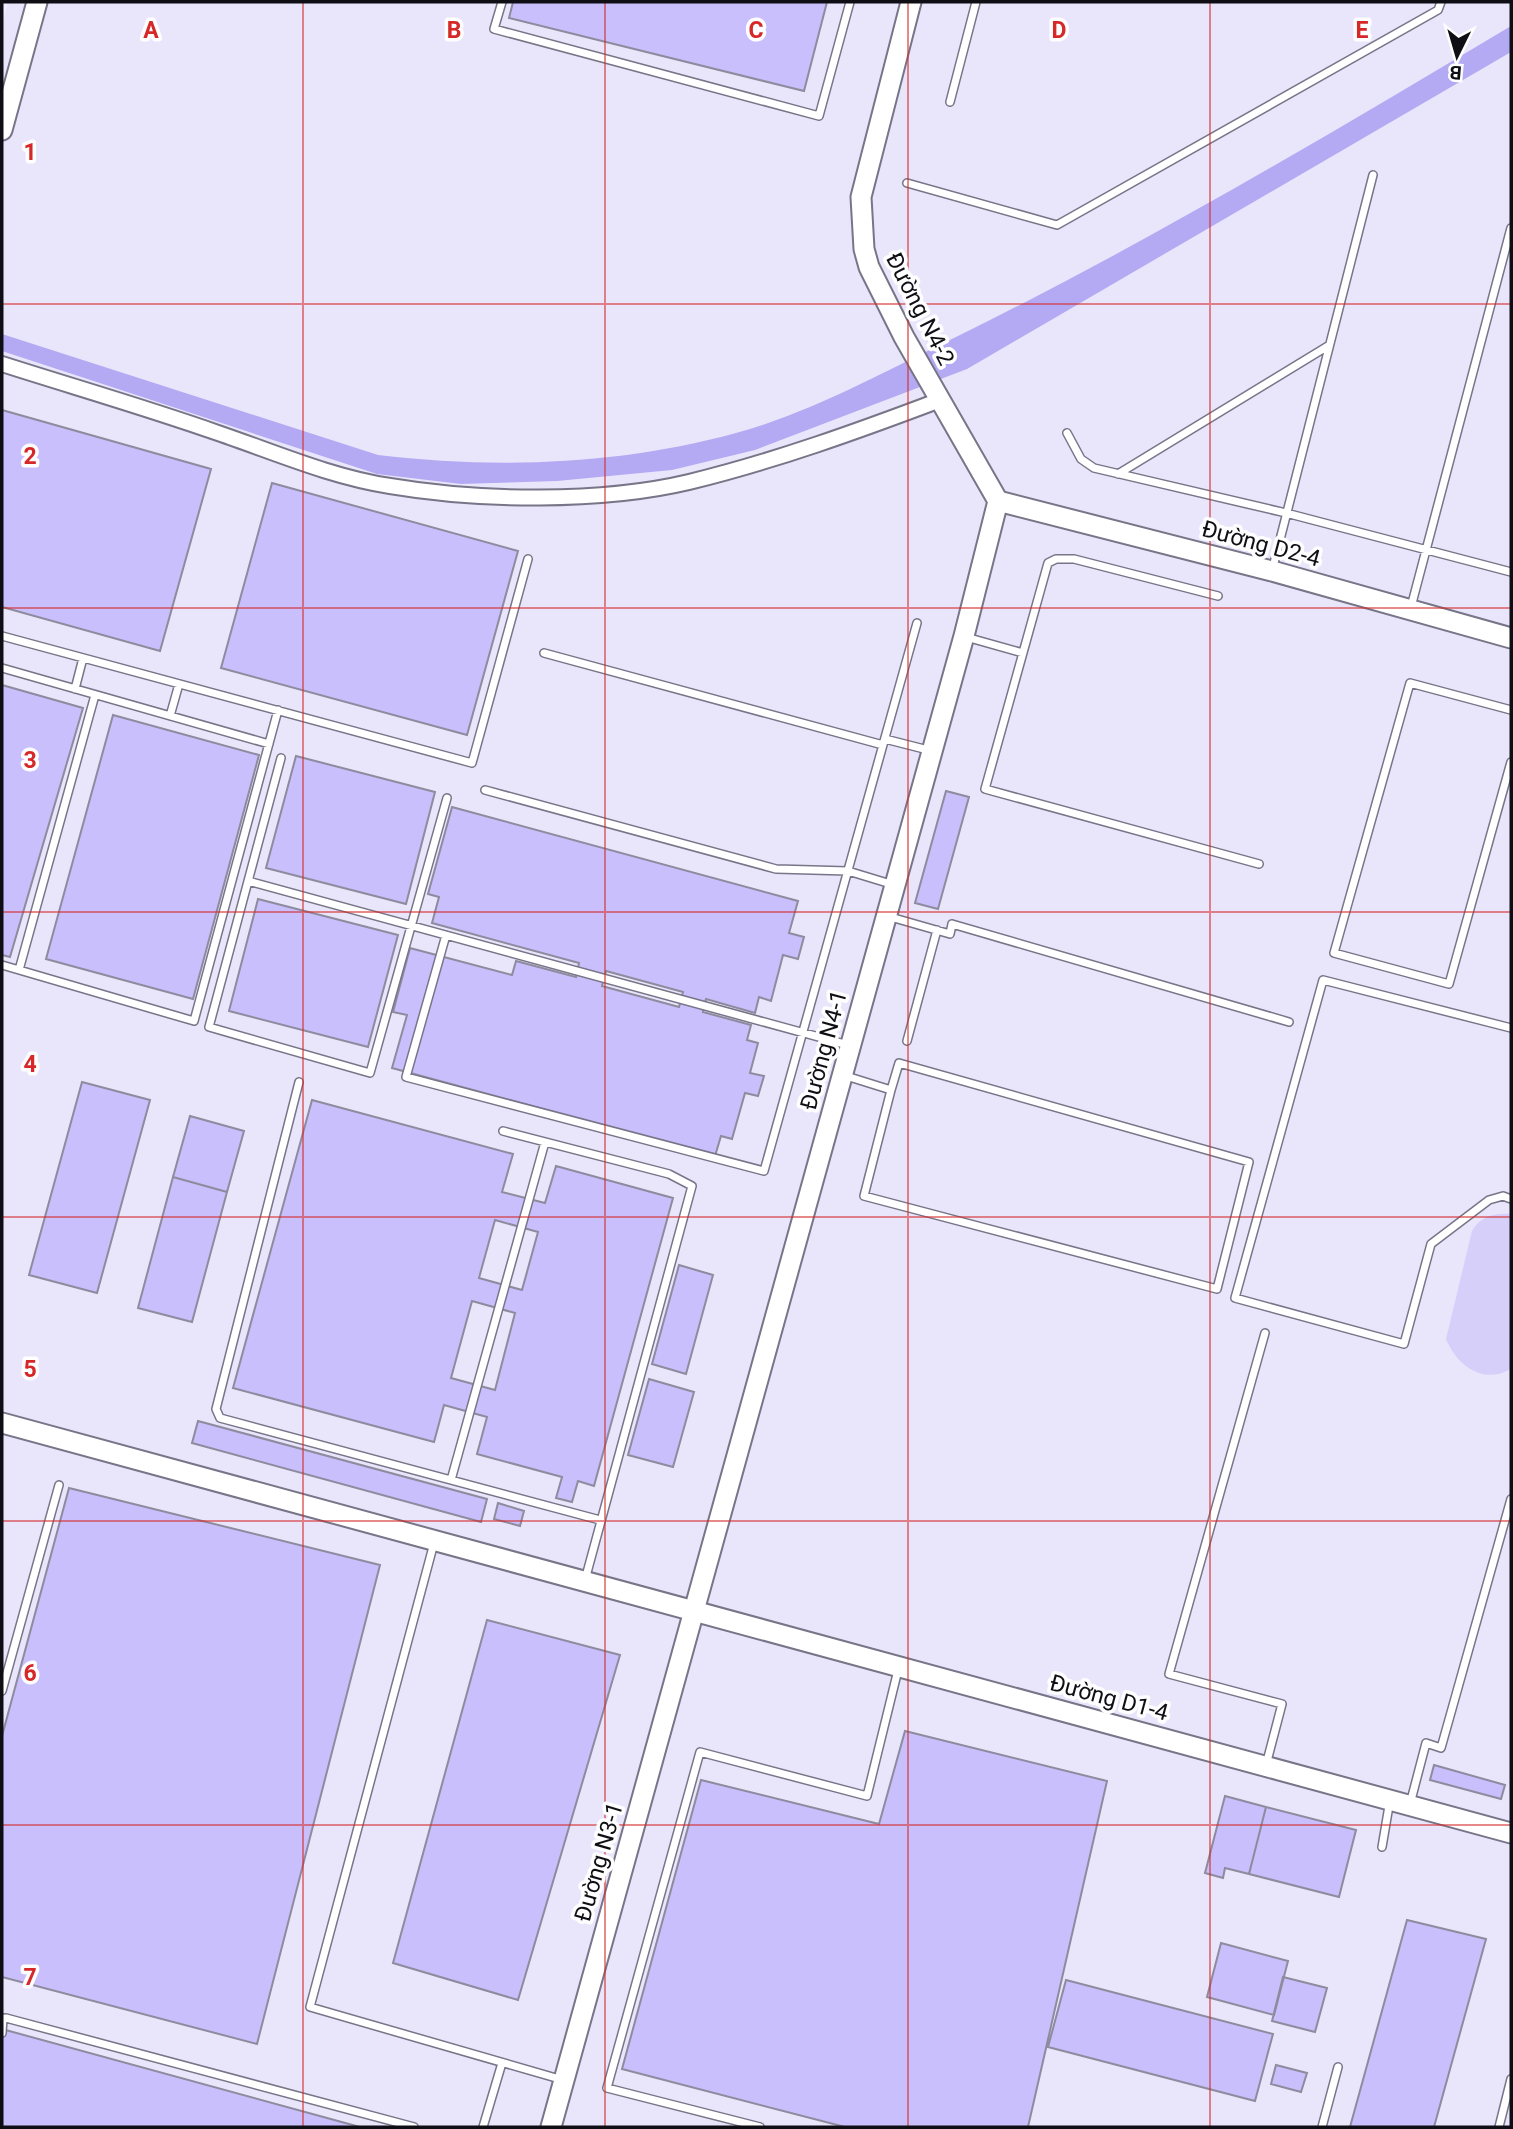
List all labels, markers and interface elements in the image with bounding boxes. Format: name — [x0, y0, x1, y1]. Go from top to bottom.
text: A — [143, 17, 159, 44]
text: B — [447, 17, 461, 44]
text: C — [748, 17, 764, 44]
text: D — [1052, 17, 1066, 44]
text: E — [1356, 17, 1369, 44]
north arrow — [1422, 21, 1492, 91]
text: B — [1449, 60, 1463, 84]
text: 1 — [23, 139, 37, 166]
street label: Đường N4-2 — [880, 248, 960, 370]
text: 2 — [23, 443, 37, 470]
street label: Đường D2-4 — [1199, 515, 1323, 573]
text: 3 — [23, 747, 37, 774]
street label: Đường N4-1 — [795, 987, 853, 1113]
text: 4 — [23, 1051, 37, 1078]
text: 5 — [23, 1356, 37, 1383]
text: 6 — [23, 1660, 37, 1687]
street label: Đường D1-4 — [1047, 1669, 1171, 1727]
street label: Đường N3-1 — [569, 1799, 629, 1925]
text: 7 — [23, 1964, 37, 1991]

